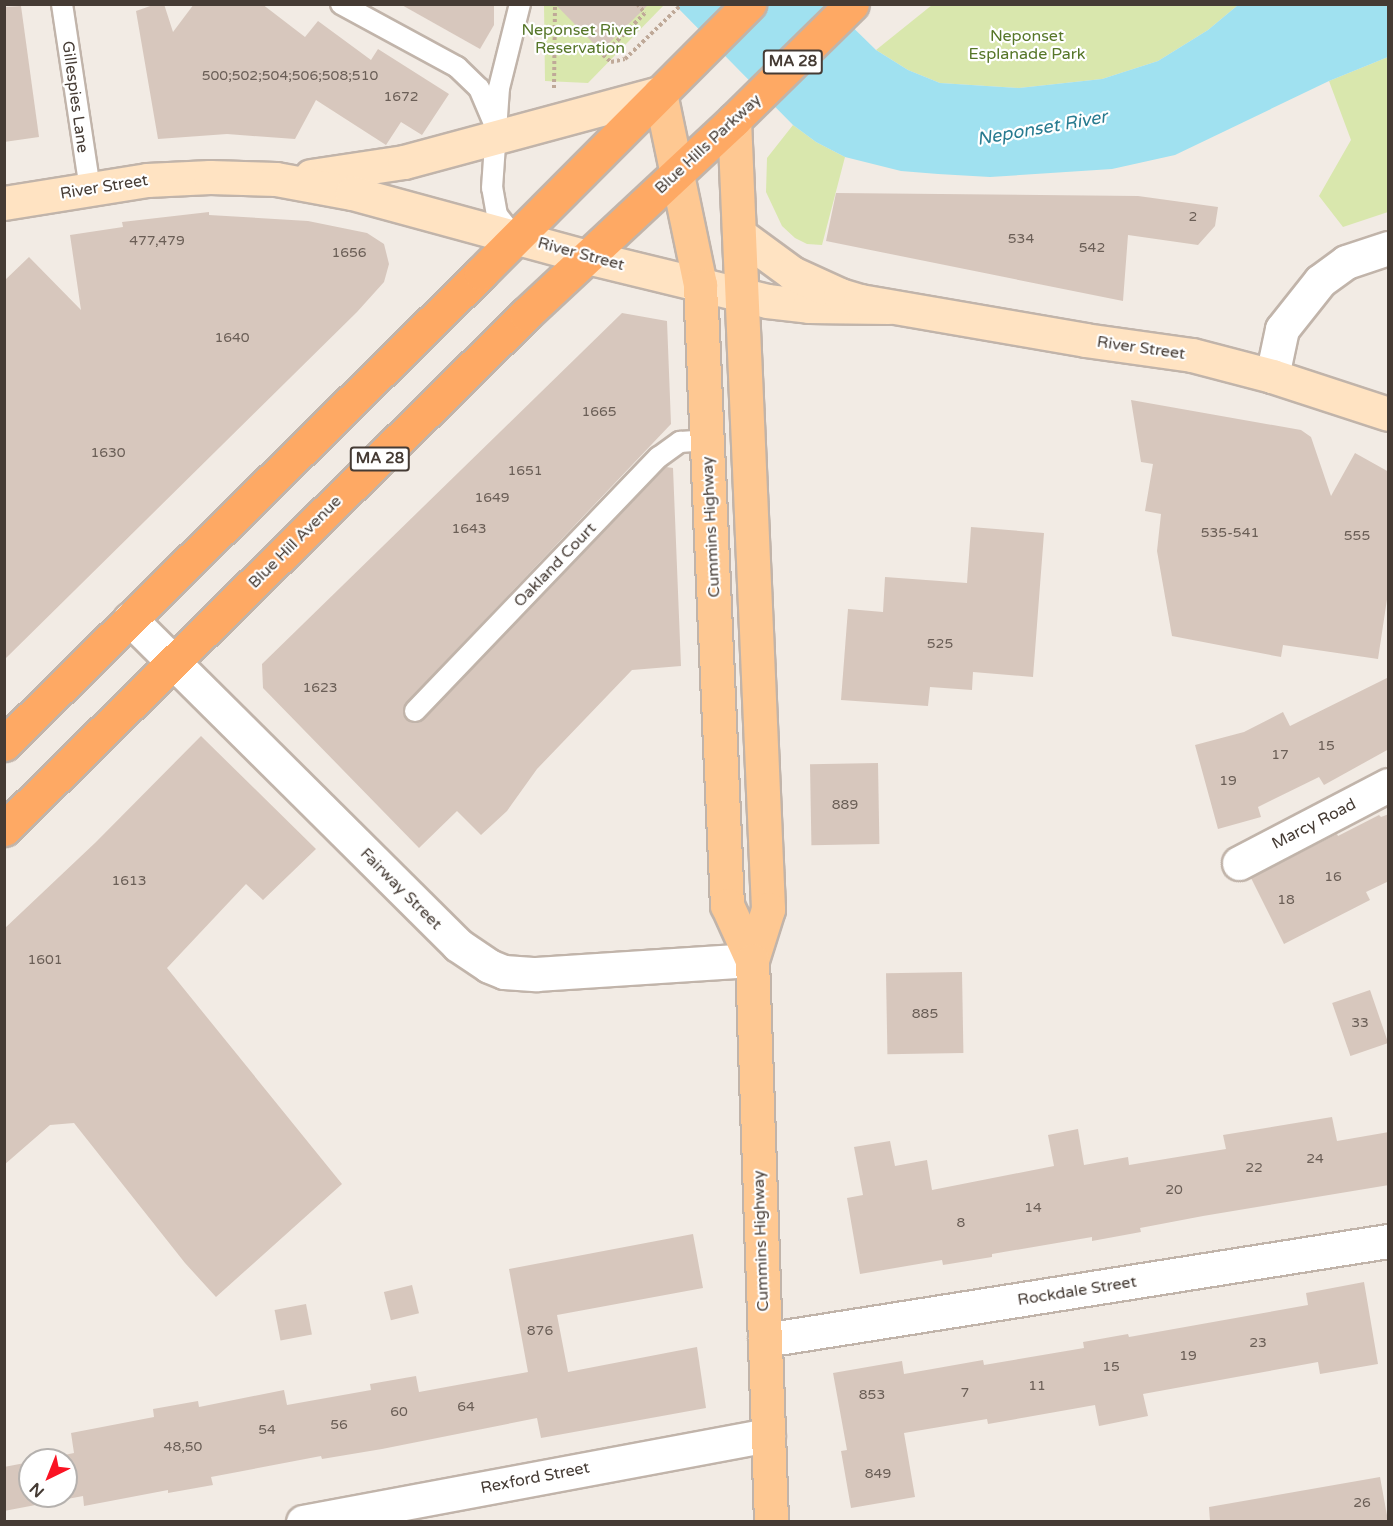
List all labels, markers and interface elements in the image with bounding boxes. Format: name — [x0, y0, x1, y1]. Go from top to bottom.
park label: Neponset River Reservation — [521, 20, 639, 58]
park label: Neponset Esplanade Park — [968, 26, 1086, 64]
street label: Gillespies Lane — [58, 40, 92, 154]
road number: MA 28 — [762, 50, 824, 74]
house number: 500;502;504;506;508;510 — [202, 68, 378, 84]
house number: 1672 — [383, 89, 419, 105]
street label: Blue Hills Parkway — [651, 90, 765, 198]
water label: Neponset River — [975, 106, 1109, 150]
street label: River Street — [59, 171, 149, 203]
house number: 2 — [1189, 209, 1197, 225]
house number: 534 — [1008, 231, 1034, 247]
house number: 477,479 — [129, 233, 185, 249]
street label: River Street — [536, 233, 626, 275]
house number: 542 — [1079, 240, 1105, 256]
house number: 1656 — [331, 245, 367, 261]
house number: 1640 — [214, 330, 250, 346]
street label: River Street — [1096, 332, 1186, 364]
house number: 1665 — [581, 404, 617, 420]
house number: 1630 — [90, 445, 126, 461]
road number: MA 28 — [348, 447, 412, 471]
street label: Cummins Highway — [698, 456, 724, 598]
house number: 1651 — [507, 463, 543, 479]
house number: 1649 — [474, 490, 510, 506]
street label: Blue Hill Avenue — [245, 492, 345, 592]
street label: Oakland Court — [510, 519, 600, 611]
house number: 1643 — [451, 521, 487, 537]
house number: 535-541 — [1201, 525, 1259, 541]
house number: 555 — [1344, 528, 1370, 544]
house number: 525 — [927, 636, 953, 652]
house number: 1623 — [302, 680, 338, 696]
house number: 15 — [1317, 738, 1335, 754]
house number: 17 — [1271, 747, 1289, 763]
house number: 19 — [1219, 773, 1237, 789]
street label: Marcy Road — [1269, 795, 1359, 853]
house number: 889 — [832, 797, 858, 813]
street label: Fairway Street — [356, 844, 446, 934]
house number: 16 — [1324, 869, 1342, 885]
house number: 1613 — [111, 873, 147, 889]
house number: 18 — [1277, 892, 1295, 908]
house number: 1601 — [27, 952, 63, 968]
house number: 885 — [912, 1006, 938, 1022]
house number: 33 — [1351, 1015, 1369, 1031]
house number: 24 — [1306, 1151, 1324, 1167]
house number: 22 — [1245, 1160, 1263, 1176]
street label: Cummins Highway — [749, 1170, 773, 1312]
house number: 20 — [1165, 1182, 1183, 1198]
house number: 14 — [1024, 1200, 1042, 1216]
house number: 8 — [957, 1215, 965, 1231]
street label: Rockdale Street — [1016, 1272, 1138, 1310]
house number: 876 — [527, 1323, 553, 1339]
house number: 23 — [1249, 1335, 1267, 1351]
house number: 19 — [1179, 1348, 1197, 1364]
house number: 15 — [1102, 1359, 1120, 1375]
house number: 11 — [1028, 1378, 1046, 1394]
house number: 7 — [961, 1385, 969, 1401]
house number: 853 — [859, 1387, 885, 1403]
house number: 64 — [457, 1399, 475, 1415]
house number: 60 — [390, 1404, 408, 1420]
house number: 56 — [330, 1417, 348, 1433]
house number: 54 — [258, 1422, 276, 1438]
house number: 48,50 — [164, 1439, 202, 1455]
north arrow — [18, 1448, 78, 1508]
street label: Rexford Street — [479, 1458, 591, 1498]
house number: 849 — [865, 1466, 891, 1482]
text: N — [26, 1478, 49, 1501]
house number: 26 — [1353, 1495, 1371, 1511]

